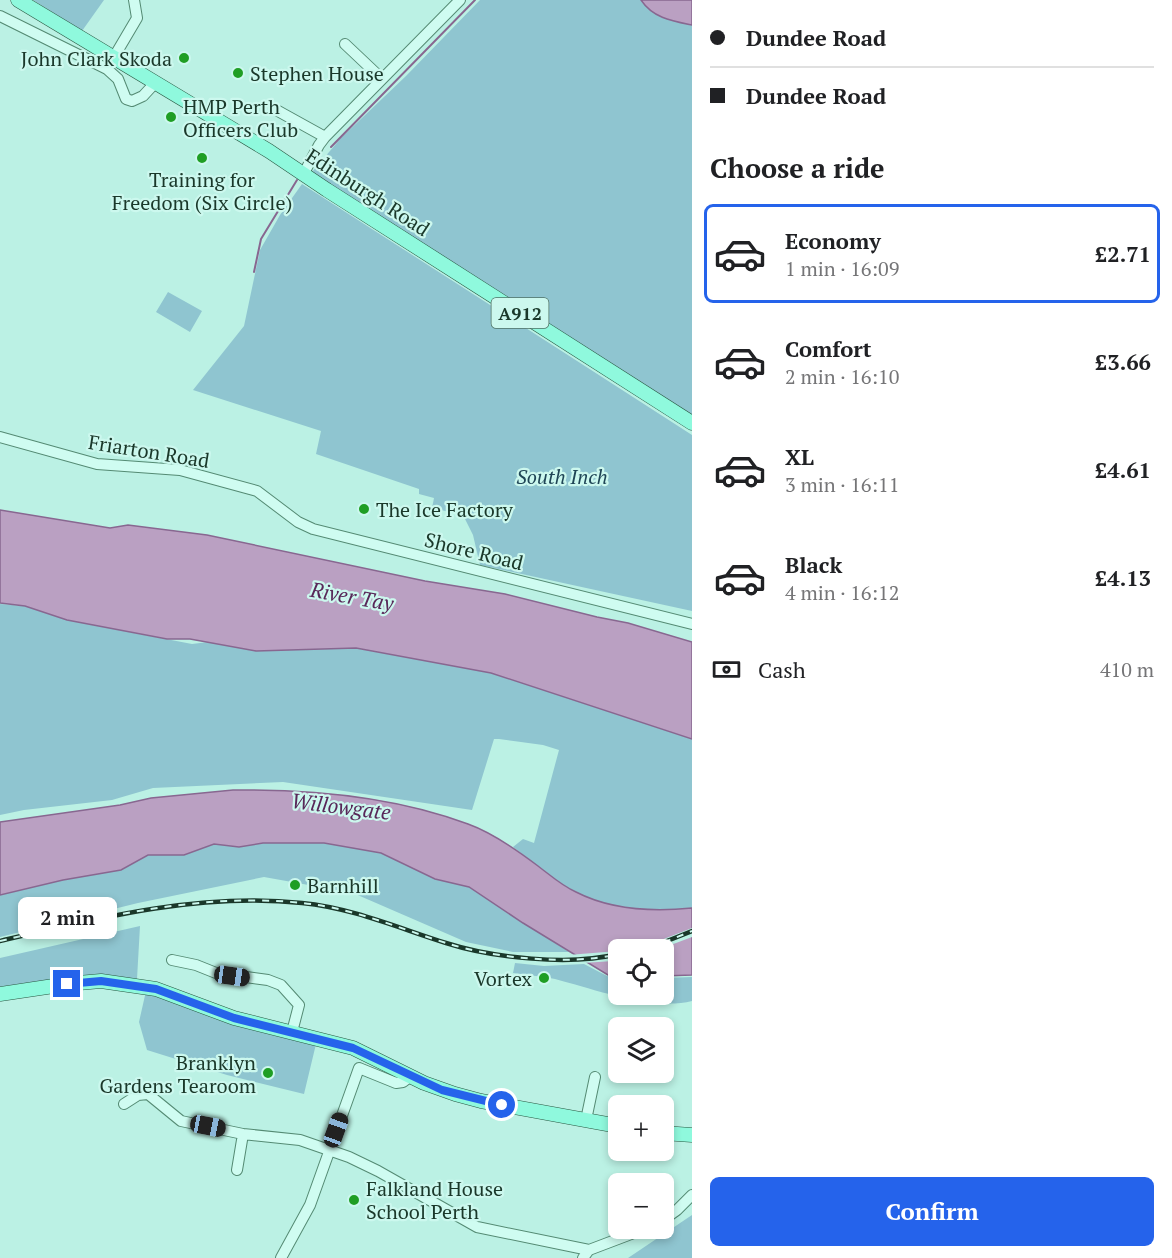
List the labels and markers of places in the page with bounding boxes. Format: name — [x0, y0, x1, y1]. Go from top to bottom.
place label: John Clark Skoda — [21, 45, 172, 72]
marker: John Clark Skoda — [177, 51, 191, 65]
place label: Stephen House — [250, 60, 384, 87]
marker: Stephen House — [231, 66, 245, 80]
place label: HMP Perth Officers Club — [183, 93, 298, 143]
marker: HMP Perth Officers Club — [164, 110, 178, 124]
marker: Training for Freedom (Six Circle) — [195, 151, 209, 165]
place label: Training for Freedom (Six Circle) — [112, 166, 292, 216]
place label: The Ice Factory — [376, 496, 514, 523]
marker: The Ice Factory — [357, 502, 371, 516]
place label: Barnhill — [307, 872, 379, 899]
marker: Barnhill — [288, 878, 302, 892]
place label: Vortex — [474, 965, 533, 992]
marker: Vortex — [537, 971, 551, 985]
place label: Branklyn Gardens Tearoom — [100, 1049, 256, 1099]
marker: Branklyn Gardens Tearoom — [261, 1066, 275, 1080]
place label: Falkland House School Perth — [366, 1175, 503, 1225]
marker: Falkland House School Perth — [347, 1193, 361, 1207]

